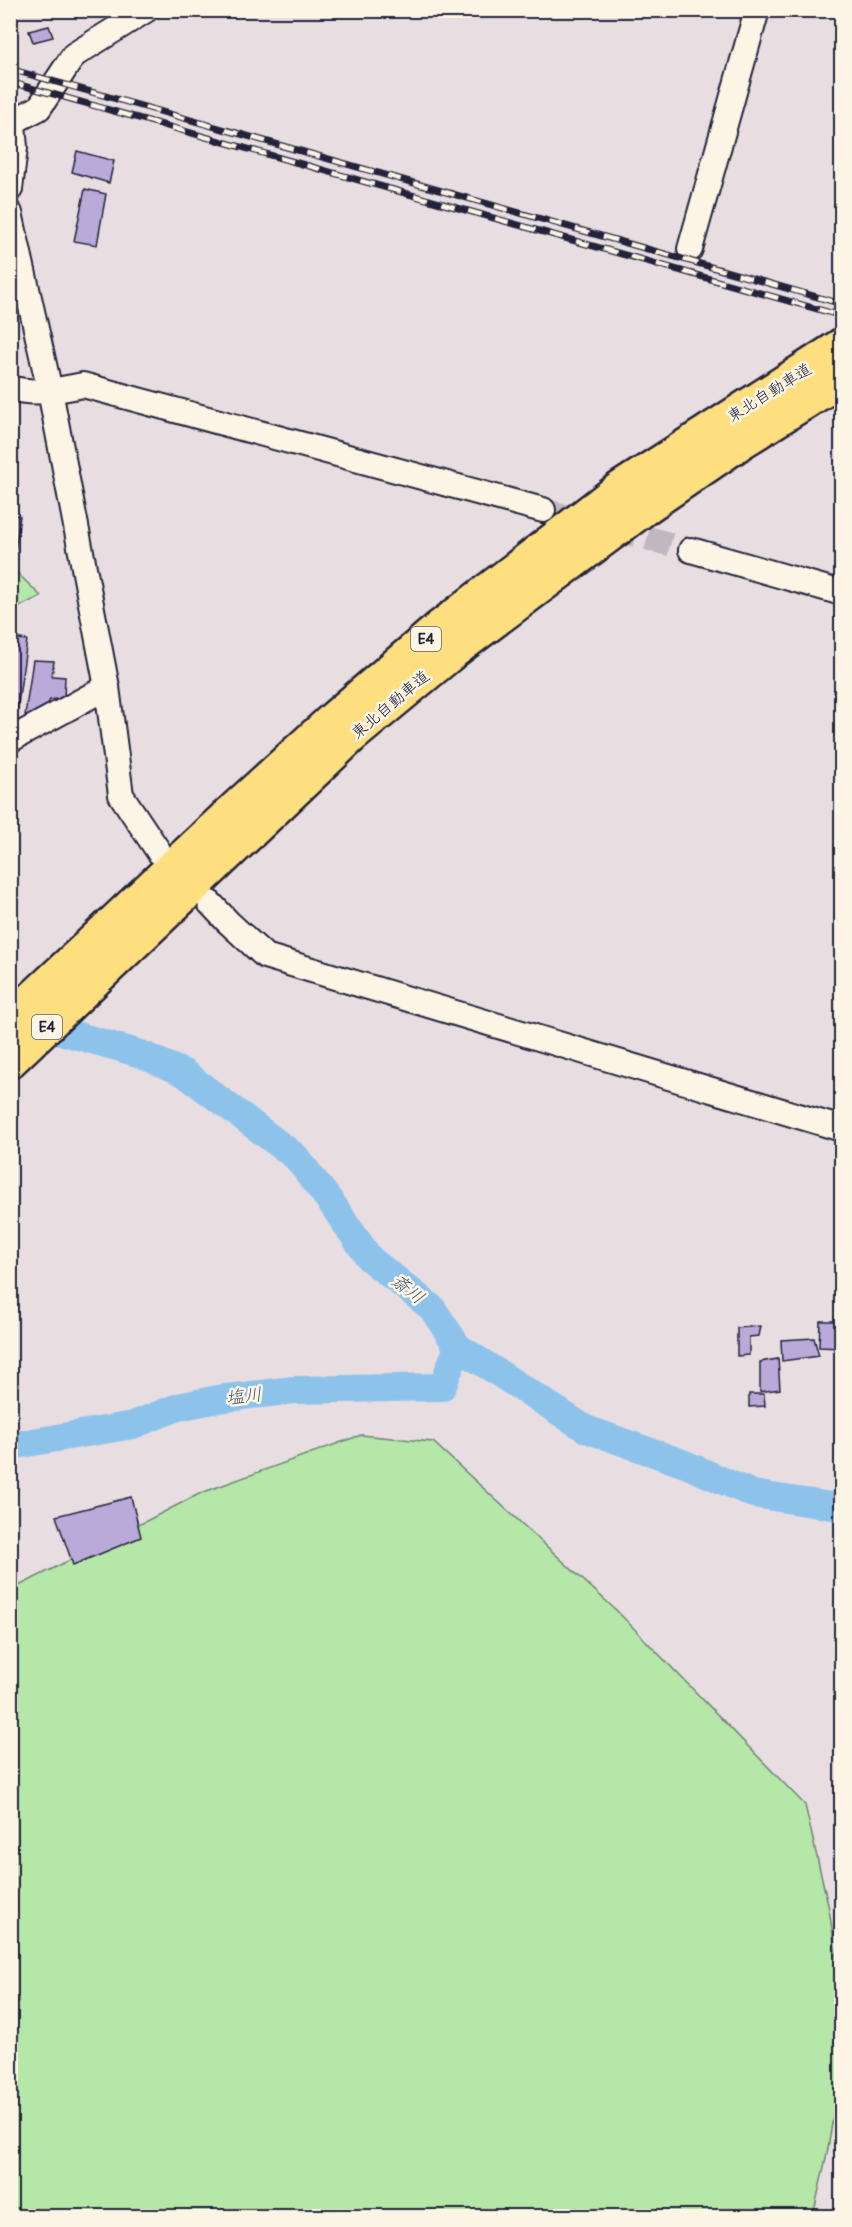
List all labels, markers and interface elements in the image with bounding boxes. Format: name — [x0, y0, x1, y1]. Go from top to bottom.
street label: 東北自動車道 — [724, 359, 816, 427]
road number: E4 — [411, 627, 441, 651]
street label: 東北自動車道 — [347, 666, 434, 743]
road number: E4 — [32, 1015, 62, 1039]
water label: 斎川 — [386, 1269, 429, 1310]
water label: 塩川 — [225, 1383, 263, 1410]

